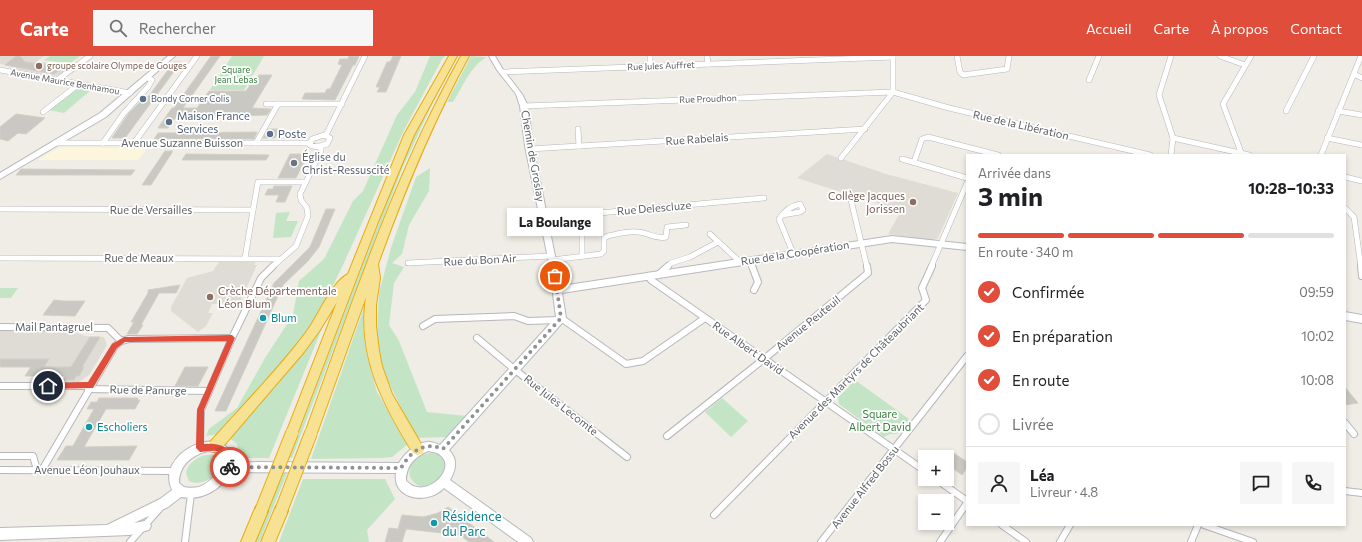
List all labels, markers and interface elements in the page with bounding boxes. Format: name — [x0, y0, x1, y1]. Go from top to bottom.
search box — [93, 10, 373, 46]
text: Carte — [20, 17, 69, 40]
icon: search — [107, 17, 129, 39]
text: Rechercher — [139, 19, 216, 37]
text: Accueil — [1086, 20, 1132, 37]
text: Carte — [1154, 20, 1189, 37]
text: À propos — [1211, 20, 1268, 37]
text: Contact — [1290, 20, 1342, 37]
street label: Rue Jules Auffret — [627, 59, 695, 72]
place label: groupe scolaire Olympe de Gouges — [47, 60, 187, 71]
marker: groupe scolaire Olympe de Gouges — [34, 61, 44, 71]
park label: Square Jean Lebas — [215, 64, 257, 85]
street label: Avenue Maurice Benhamou — [10, 66, 121, 97]
street label: Rue Proudhon — [679, 92, 737, 105]
place label: Bondy Corner Colis — [151, 93, 230, 104]
marker: Bondy Corner Colis — [138, 94, 148, 104]
street label: Rue de la Libération — [972, 107, 1070, 142]
place label: Maison France Services — [177, 109, 250, 135]
street label: Chemin de Groslay — [519, 109, 548, 203]
marker: Maison France Services — [164, 117, 174, 127]
place label: Poste — [278, 127, 307, 140]
marker: Poste — [265, 129, 275, 139]
street label: Rue Rabelais — [665, 130, 729, 147]
street label: Avenue Suzanne Buisson — [121, 136, 243, 149]
place label: Église du Christ-Ressuscité — [302, 149, 390, 176]
marker: Église du Christ-Ressuscité — [289, 158, 299, 168]
text: Arrivée dans — [978, 165, 1051, 181]
text: 10:28–10:33 — [1248, 179, 1334, 197]
text: 3 min — [978, 180, 1043, 211]
place label: Collège Jacques Jorissen — [828, 189, 905, 216]
marker: Collège Jacques Jorissen — [908, 197, 918, 207]
street label: Rue Delescluze — [616, 198, 692, 217]
street label: Rue de Versailles — [110, 203, 192, 216]
callout: La Boulange — [507, 208, 603, 236]
text: La Boulange — [519, 214, 591, 230]
street label: Rue de la Coopération — [740, 238, 850, 267]
text: En route · 340 m — [978, 244, 1073, 260]
street label: Rue de Meaux — [104, 251, 174, 264]
street label: Rue du Bon Air — [443, 251, 517, 268]
pin — [538, 259, 572, 293]
icon: bag — [544, 265, 566, 287]
icon: check — [978, 281, 1000, 303]
text: Confirmée — [1012, 283, 1085, 301]
place label: Crèche Départementale Léon Blum — [218, 284, 337, 310]
text: 09:59 — [1299, 284, 1334, 300]
marker: Crèche Départementale Léon Blum — [205, 292, 215, 302]
street label: Avenue Peuteuil — [773, 293, 843, 353]
street label: Avenue des Martyrs de Châteaubriant — [785, 300, 926, 441]
place label: Blum — [271, 311, 297, 324]
marker: Blum — [258, 313, 268, 323]
street label: Rue Albert David — [710, 318, 786, 377]
street label: Mail Pantagruel — [15, 320, 93, 333]
icon: check — [978, 325, 1000, 347]
text: En préparation — [1012, 327, 1113, 345]
text: 10:02 — [1301, 328, 1334, 344]
pin — [31, 369, 65, 403]
icon: check — [978, 369, 1000, 391]
text: En route — [1012, 371, 1069, 389]
street label: Rue Jules Lecomte — [521, 372, 601, 438]
text: 10:08 — [1301, 372, 1334, 388]
icon: home — [37, 375, 59, 397]
street label: Rue de Panurge — [110, 382, 187, 397]
park label: Square Albert David — [849, 407, 911, 433]
text: Livrée — [1012, 415, 1054, 433]
place label: Escholiers — [97, 420, 147, 433]
marker: Escholiers — [84, 422, 94, 432]
street label: Avenue Alfred Bossu — [828, 443, 901, 531]
courier — [210, 447, 250, 487]
map controls — [918, 450, 954, 530]
button: + — [918, 450, 954, 486]
icon: bike — [219, 456, 241, 478]
button: person — [978, 462, 1020, 504]
button: chat — [1240, 462, 1282, 504]
button: phone — [1292, 462, 1334, 504]
street label: Avenue Léon Jouhaux — [34, 463, 140, 477]
text: Léa — [1030, 466, 1055, 484]
text: Livreur · 4.8 — [1030, 484, 1098, 500]
button: − — [918, 494, 954, 530]
place label: Résidence du Parc — [442, 508, 502, 539]
marker: Résidence du Parc — [429, 518, 439, 528]

